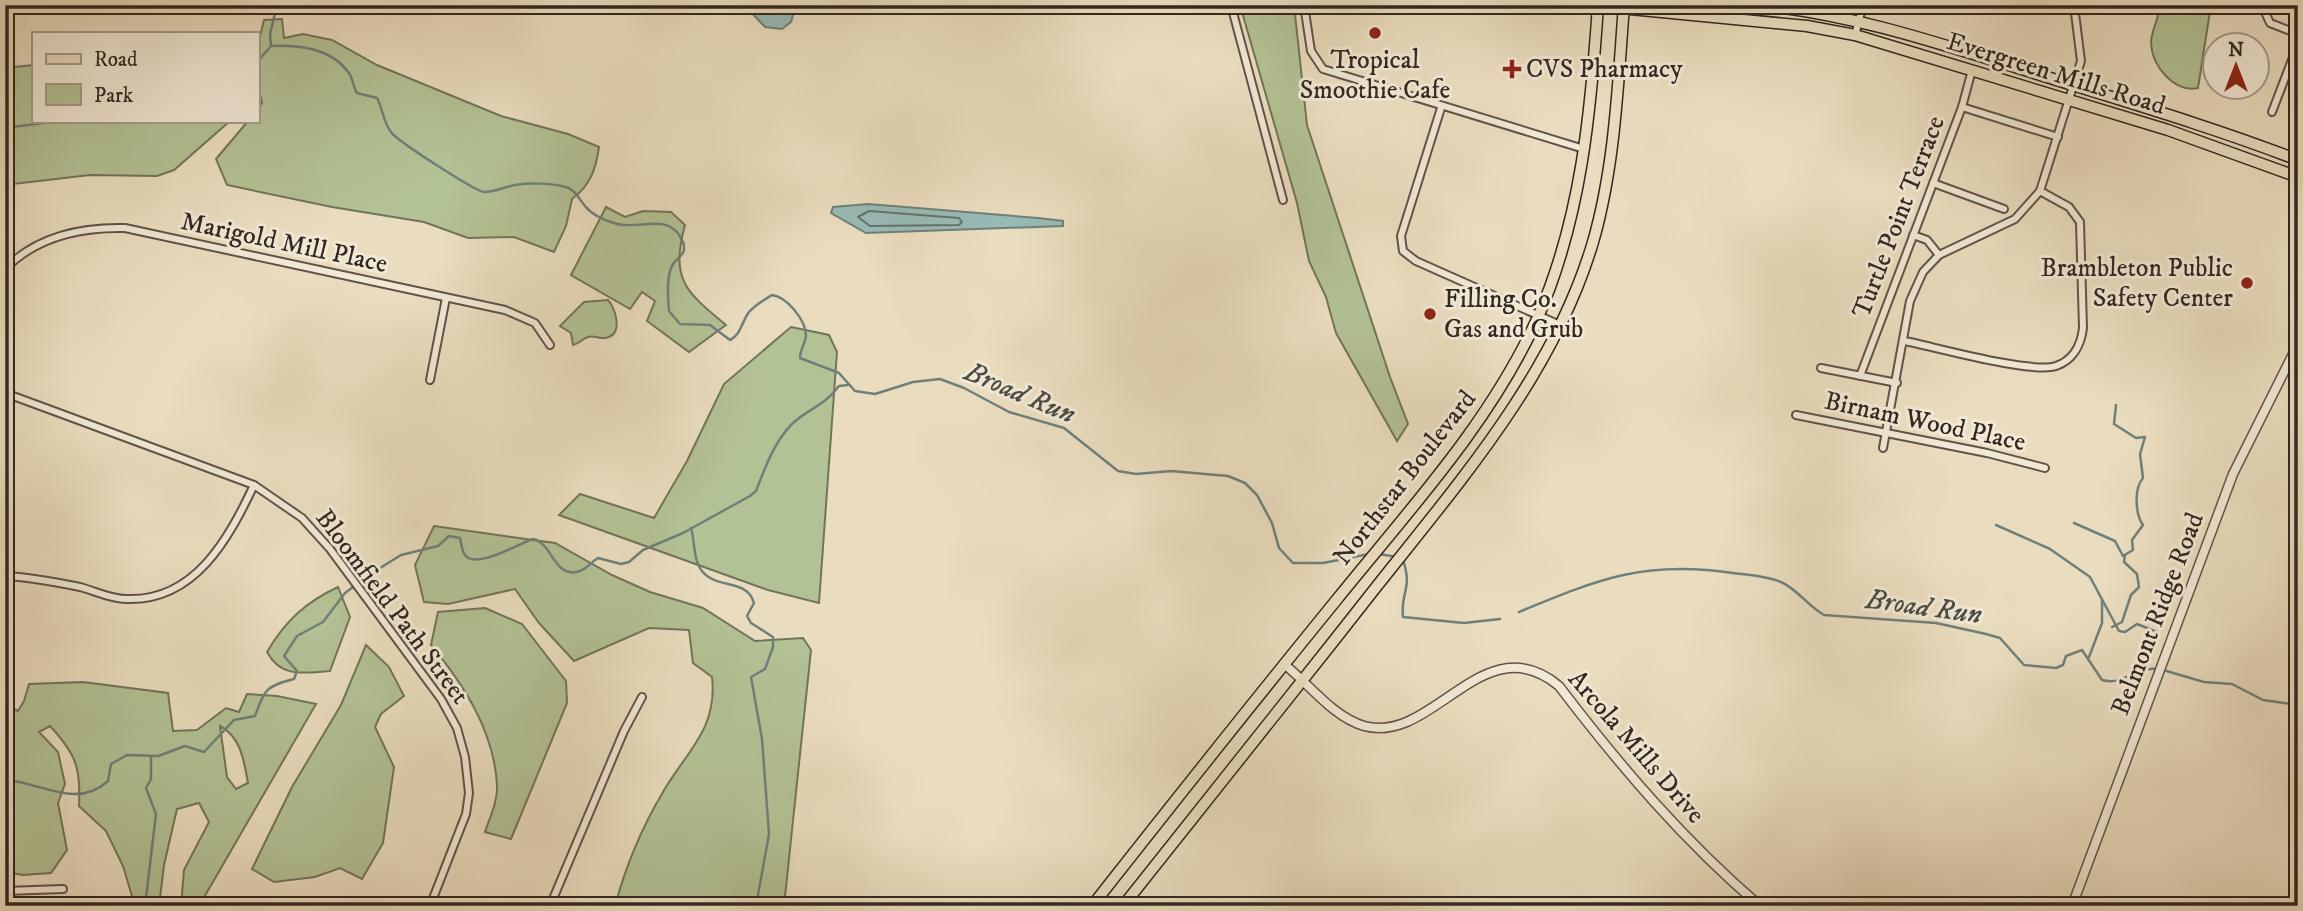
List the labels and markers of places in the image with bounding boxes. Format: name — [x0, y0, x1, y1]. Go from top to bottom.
marker: Tropical Smoothie Cafe — [1367, 25, 1383, 41]
place label: Tropical Smoothie Cafe — [1300, 44, 1450, 107]
place label: CVS Pharmacy — [1526, 53, 1683, 86]
marker: CVS Pharmacy — [1504, 61, 1520, 77]
place label: Brambleton Public Safety Center — [2040, 252, 2233, 315]
marker: Brambleton Public Safety Center — [2239, 275, 2255, 291]
place label: Filling Co. Gas and Grub — [1444, 283, 1583, 346]
marker: Filling Co. Gas and Grub — [1422, 306, 1438, 322]

